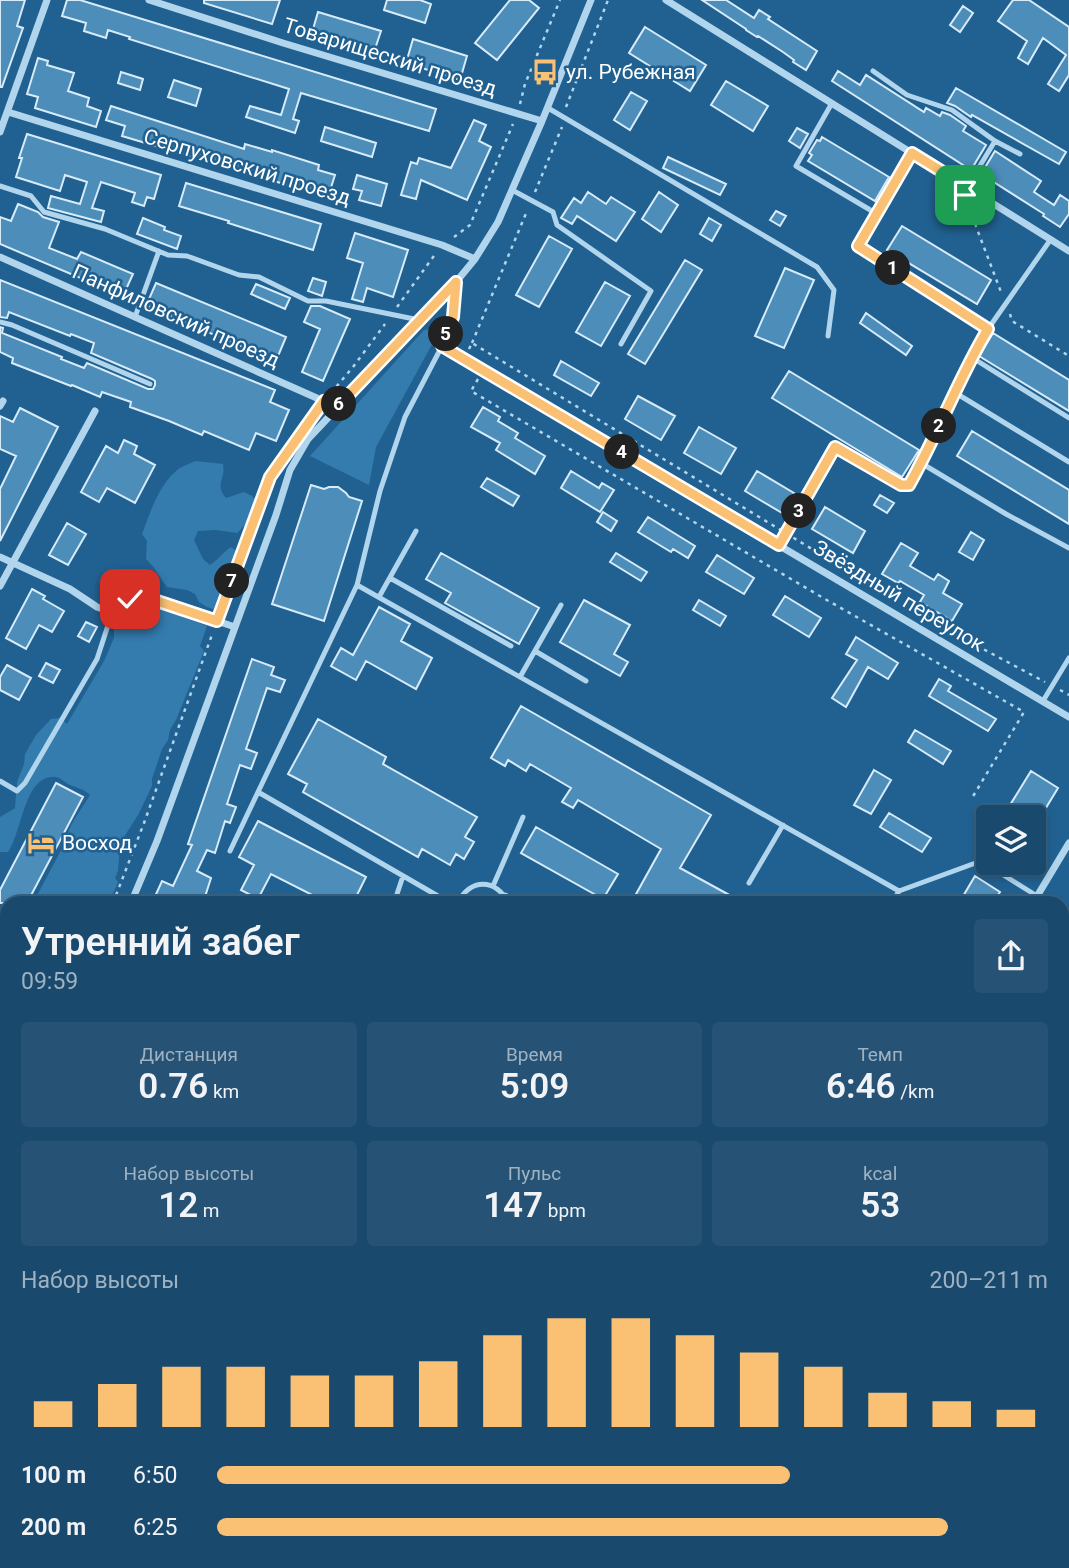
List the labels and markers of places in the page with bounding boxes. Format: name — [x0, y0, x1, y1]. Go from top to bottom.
bus stop icon: ул. Рубежная — [530, 57, 560, 87]
place label: ул. Рубежная — [566, 60, 696, 84]
pin — [935, 165, 995, 225]
pin: 1 — [876, 250, 910, 286]
pin: 5 — [428, 316, 464, 352]
pin: 6 — [322, 386, 356, 422]
pin: 2 — [922, 408, 956, 444]
pin: 4 — [604, 434, 640, 470]
pin: 3 — [782, 494, 816, 528]
pin: 7 — [215, 564, 250, 598]
pin — [100, 569, 160, 629]
hotel icon: Восход — [26, 828, 56, 858]
place label: Восход — [62, 831, 133, 855]

